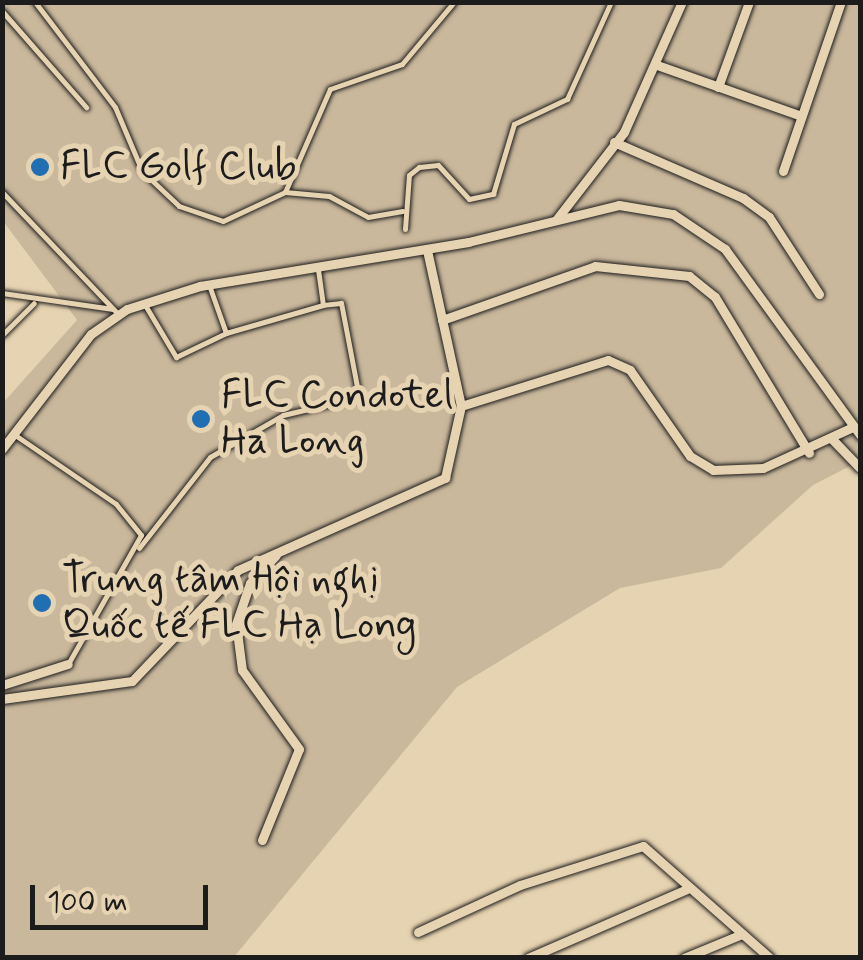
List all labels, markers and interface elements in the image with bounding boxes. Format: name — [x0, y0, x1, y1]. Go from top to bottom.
place label: FLC Golf Club — [60, 143, 297, 191]
marker: FLC Golf Club — [29, 156, 51, 178]
place label: FLC Condotel Ha Long — [221, 372, 453, 466]
marker: FLC Condotel Ha Long — [190, 408, 212, 430]
place label: Trung tâm Hội nghị Quốc tế FLC Hạ Long — [62, 556, 425, 650]
marker: Trung tâm Hội nghị Quốc tế FLC Hạ Long — [31, 592, 53, 614]
scale bar — [35, 865, 212, 927]
text: 100 m — [47, 883, 128, 922]

